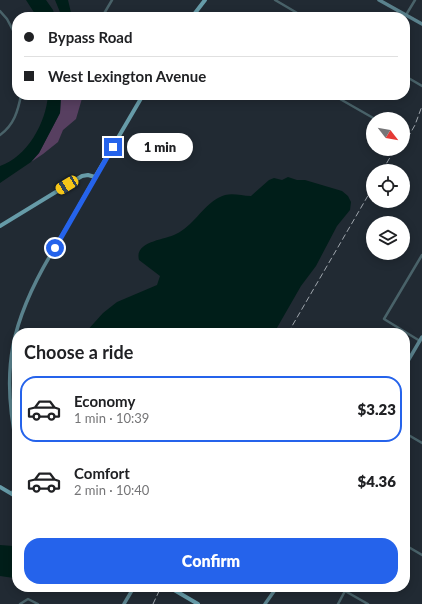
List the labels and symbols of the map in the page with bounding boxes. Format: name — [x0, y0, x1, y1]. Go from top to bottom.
north arrow — [366, 112, 410, 156]
callout: 1 min — [127, 133, 193, 161]
route end — [104, 138, 122, 156]
car — [54, 174, 80, 196]
route start — [46, 239, 64, 257]

